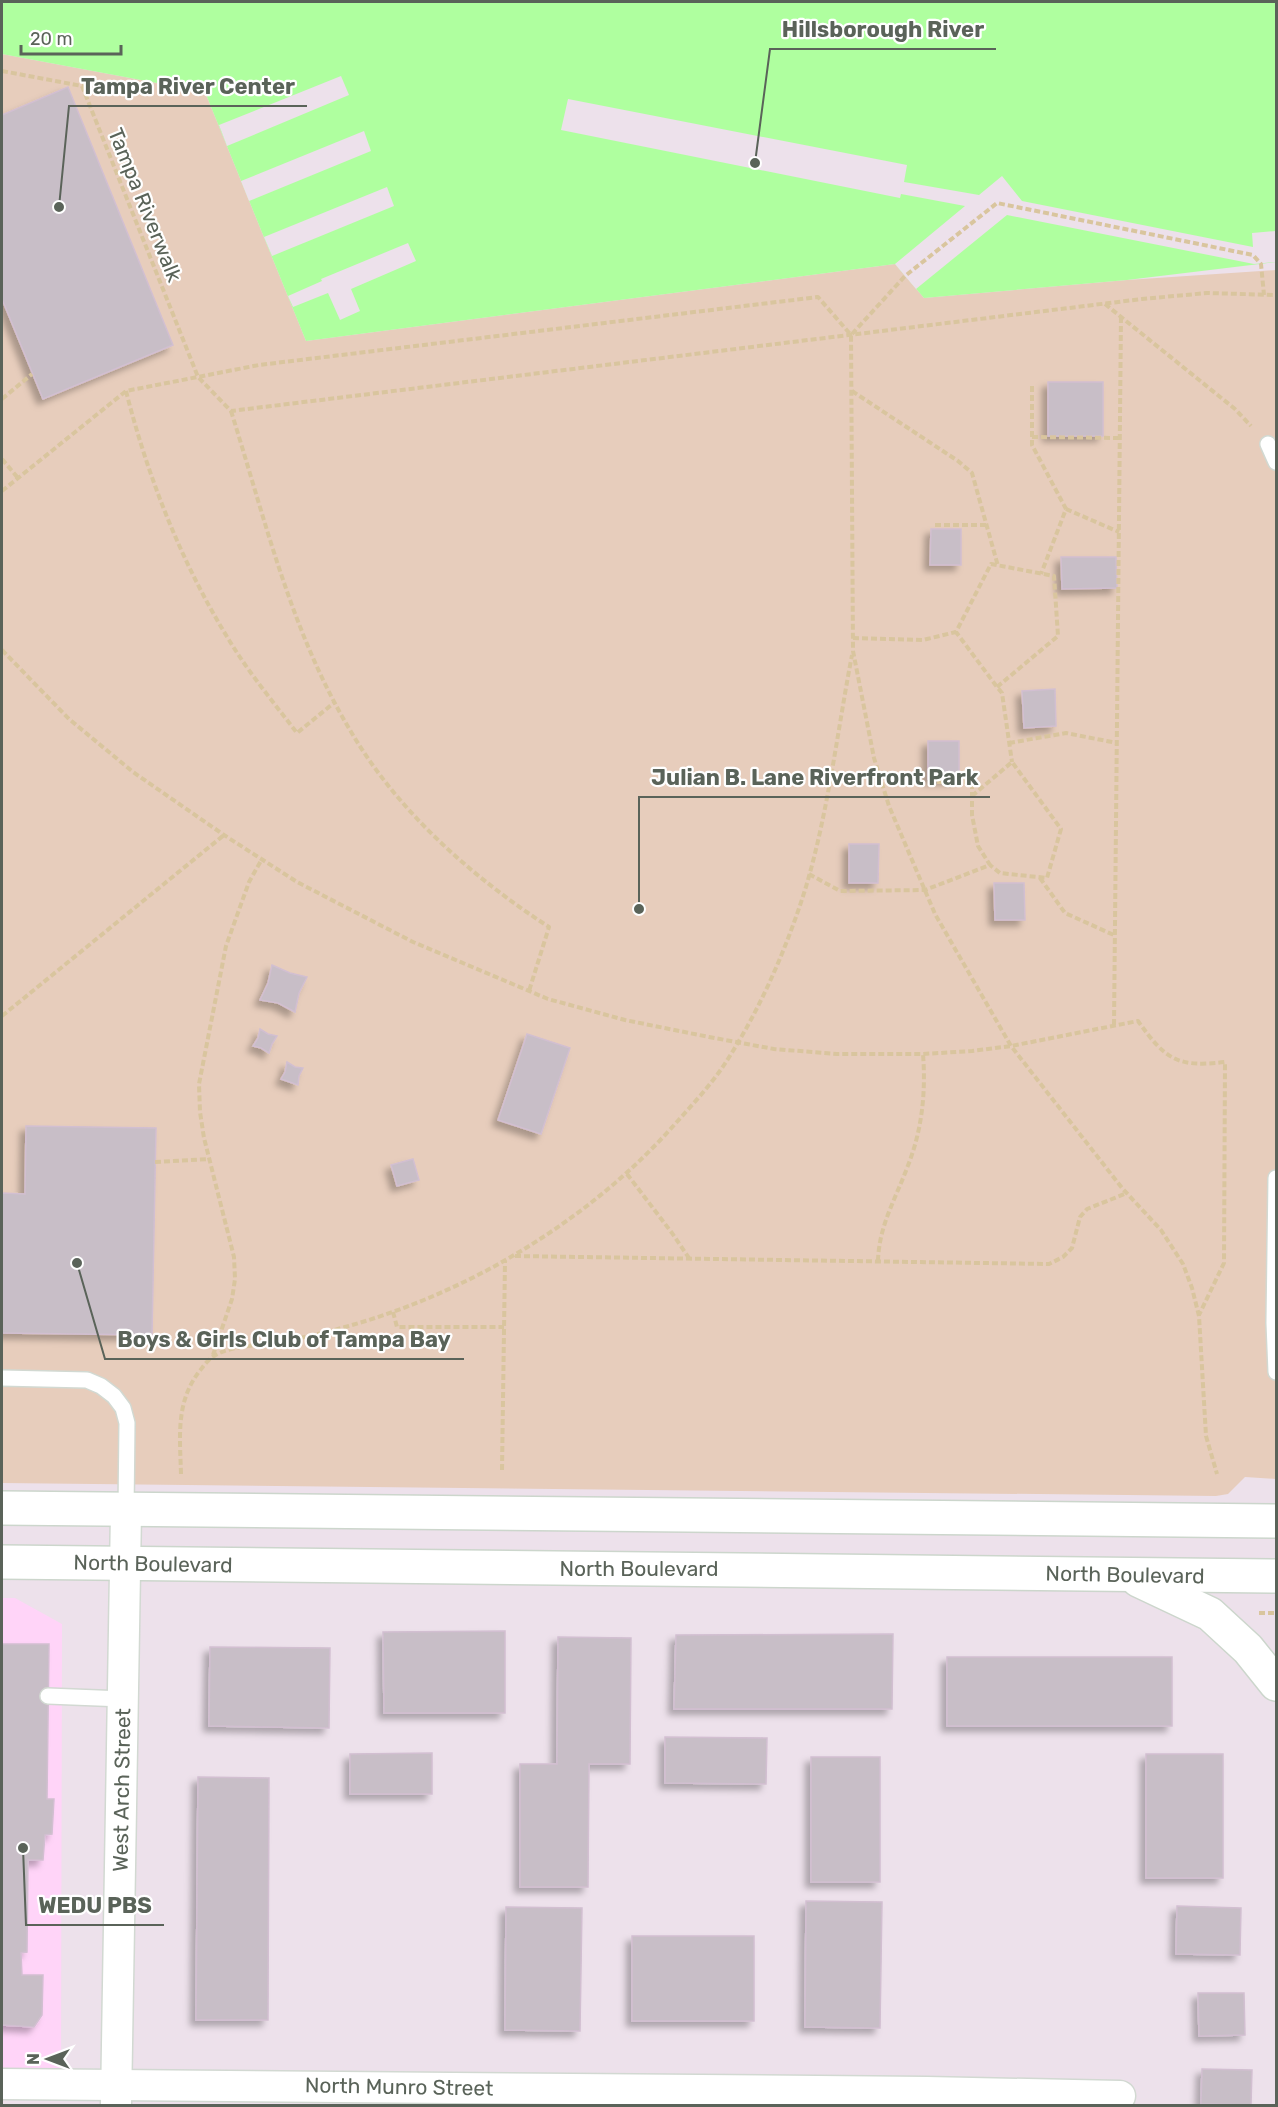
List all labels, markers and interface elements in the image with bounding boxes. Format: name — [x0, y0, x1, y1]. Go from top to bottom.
callout: Hillsborough River — [770, 9, 996, 49]
text: Hillsborough River — [782, 16, 984, 43]
scale bar — [21, 18, 122, 56]
text: 20 m — [30, 28, 72, 50]
callout: Tampa River Center — [69, 66, 307, 106]
text: Tampa River Center — [81, 73, 295, 100]
street label: Tampa Riverwalk — [103, 124, 188, 285]
callout: Julian B. Lane Riverfront Park — [639, 757, 990, 797]
text: Julian B. Lane Riverfront Park — [651, 764, 979, 791]
callout: Boys & Girls Club of Tampa Bay — [105, 1319, 464, 1359]
text: Boys & Girls Club of Tampa Bay — [117, 1326, 451, 1353]
street label: North Boulevard — [73, 1550, 233, 1577]
street label: North Boulevard — [559, 1556, 719, 1581]
street label: North Boulevard — [1045, 1561, 1205, 1588]
street label: West Arch Street — [108, 1708, 135, 1872]
callout: WEDU PBS — [26, 1885, 164, 1925]
text: WEDU PBS — [38, 1892, 152, 1919]
north arrow — [18, 2029, 78, 2089]
text: N — [24, 2053, 43, 2065]
street label: North Munro Street — [305, 2072, 493, 2101]

